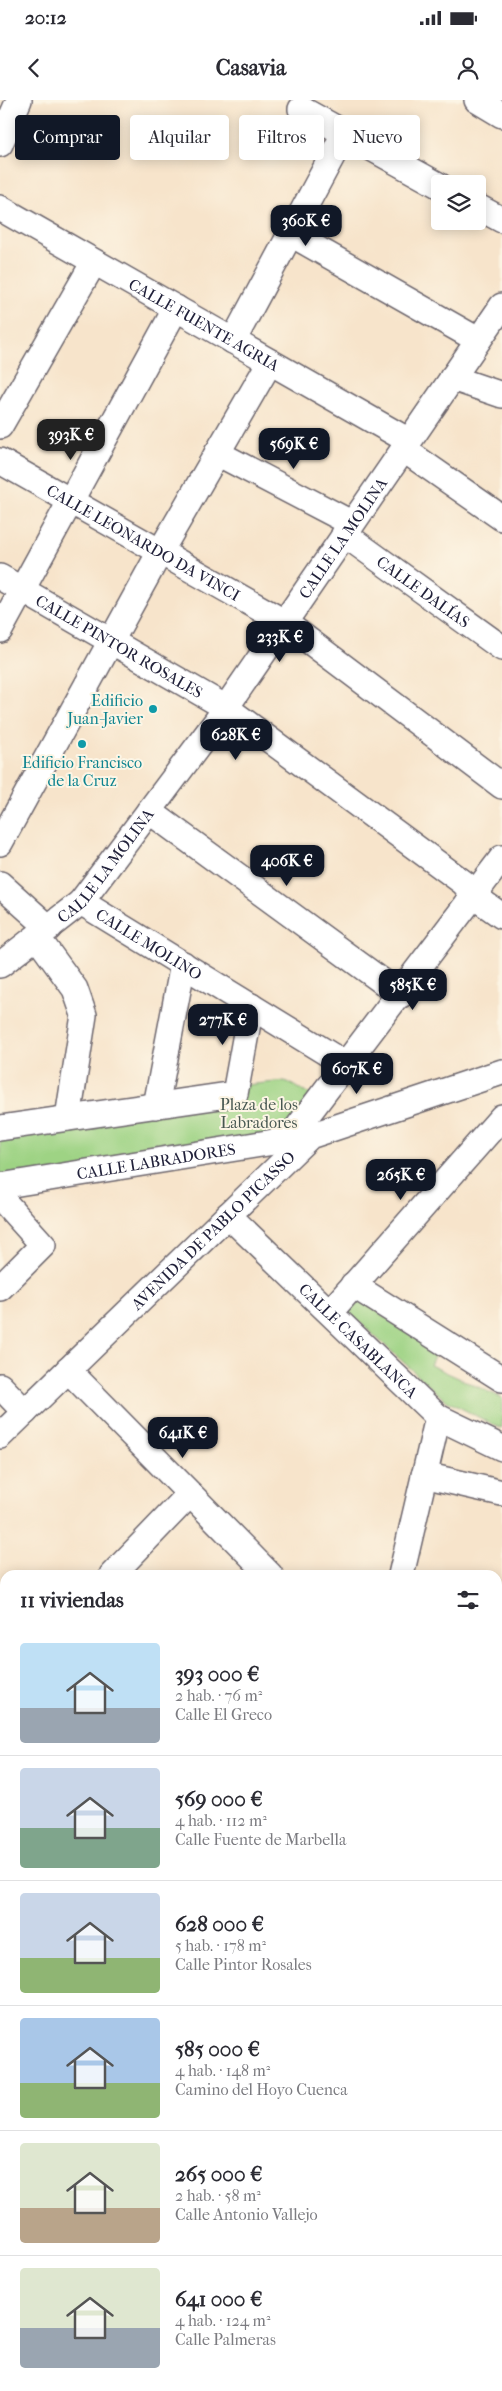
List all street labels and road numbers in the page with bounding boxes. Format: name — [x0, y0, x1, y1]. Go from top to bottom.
street label: CALLE FUENTE AGRIA — [125, 274, 283, 375]
street label: CALLE LA MOLINA — [295, 474, 391, 602]
street label: CALLE LEONARDO DA VINCI — [43, 481, 243, 605]
street label: CALLE DALÍAS — [373, 552, 473, 632]
street label: CALLE PINTOR ROSALES — [32, 591, 206, 702]
street label: CALLE LA MOLINA — [54, 804, 158, 927]
street label: CALLE MOLINO — [92, 905, 205, 984]
street label: CALLE LABRADORES — [75, 1139, 237, 1184]
street label: AVENIDA DE PABLO PICASSO — [127, 1147, 299, 1315]
street label: CALLE CASABLANCA — [295, 1280, 422, 1403]

